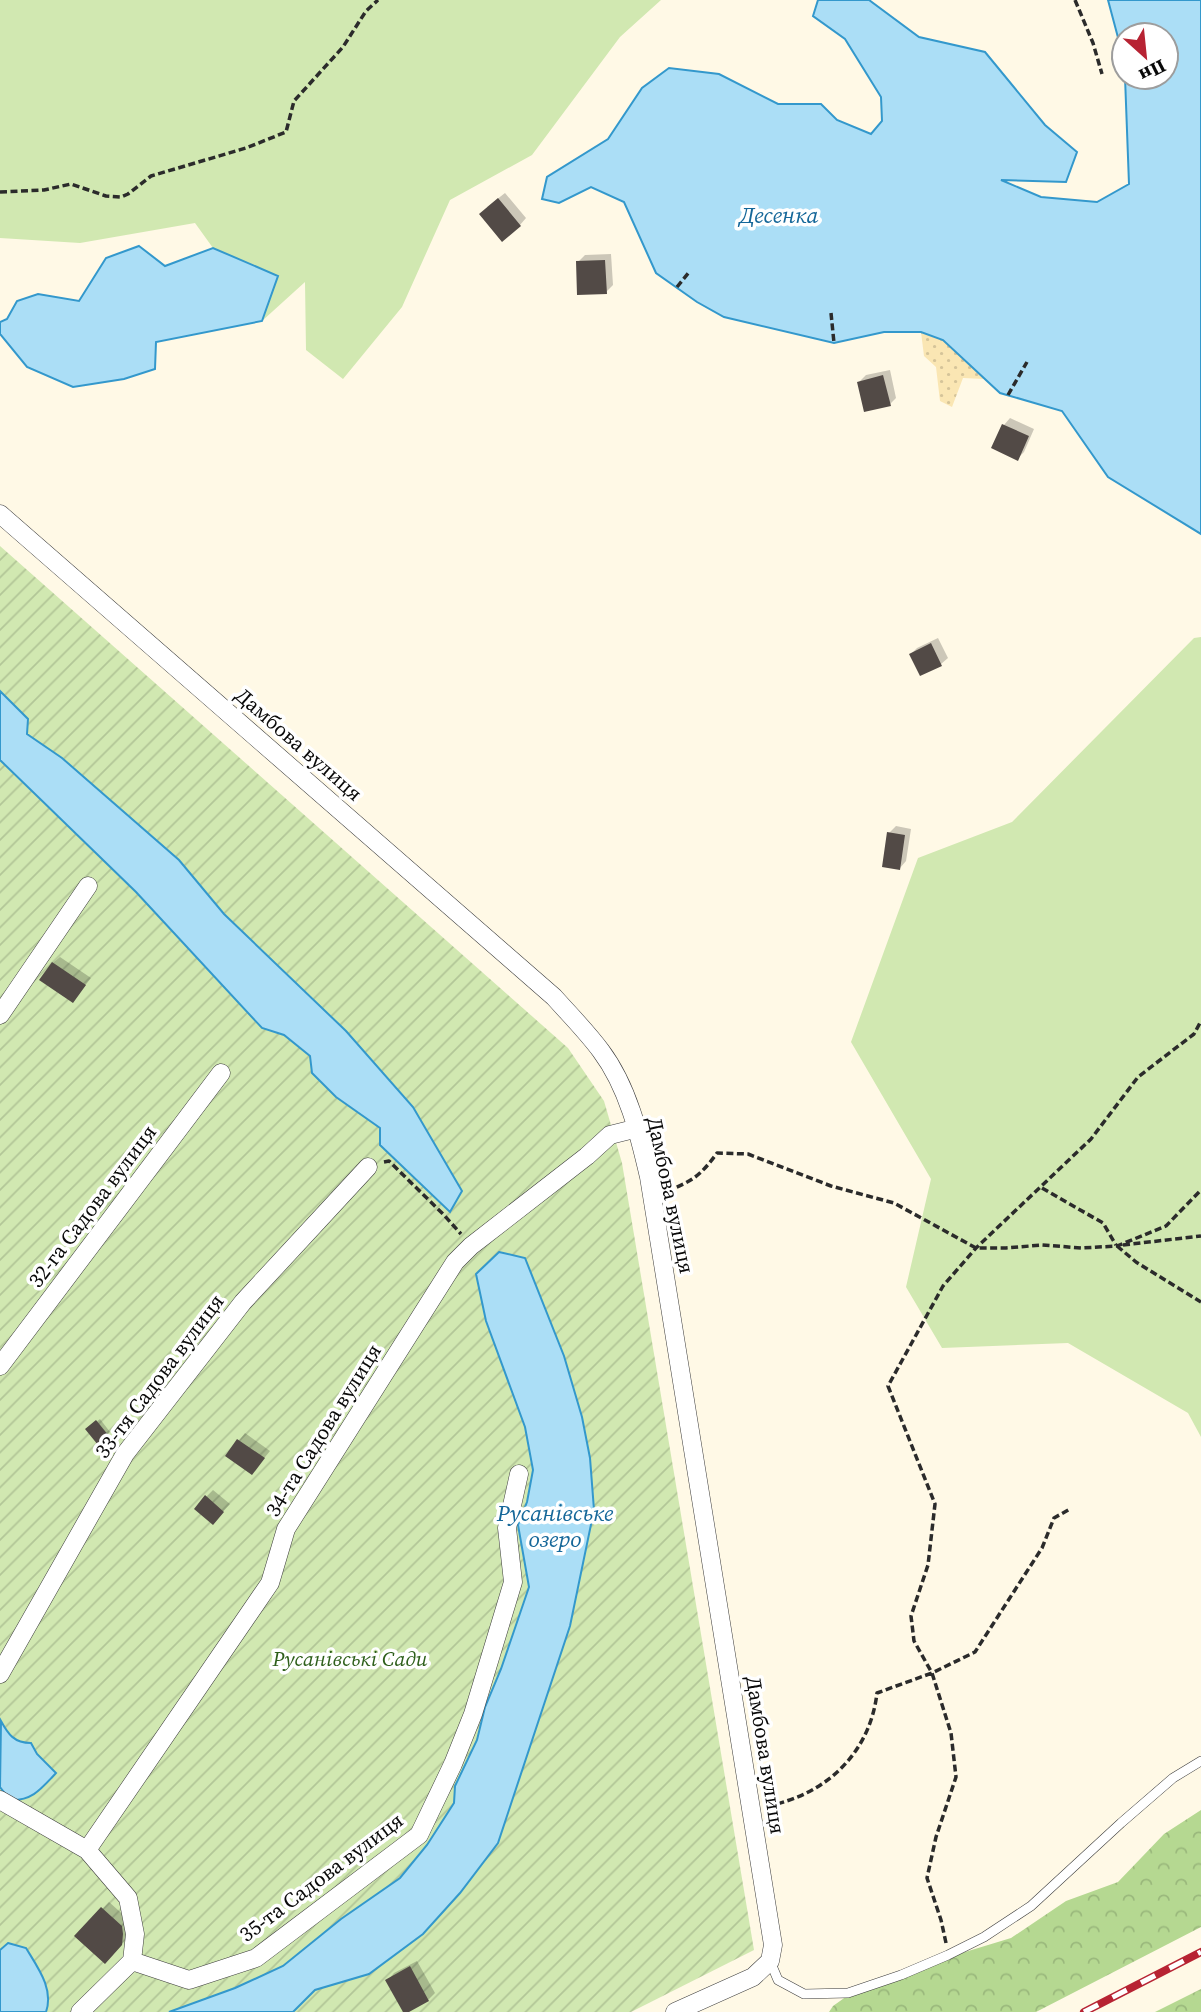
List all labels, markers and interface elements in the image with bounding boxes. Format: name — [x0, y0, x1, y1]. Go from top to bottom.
north arrow — [1110, 21, 1180, 91]
text: Пн — [1135, 54, 1170, 89]
water label: Десенка — [737, 199, 819, 231]
street label: Дамбова вулиця — [229, 681, 369, 807]
street label: Дамбова вулиця — [640, 1114, 702, 1276]
street label: 32-га Садова вулиця — [21, 1119, 163, 1293]
street label: 33-тя Садова вулиця — [88, 1288, 230, 1464]
street label: 34-та Садова вулиця — [258, 1338, 388, 1522]
water label: Русанівське озеро — [496, 1497, 614, 1555]
park label: Русанівські Сади — [272, 1644, 427, 1673]
street label: Дамбова вулиця — [739, 1674, 793, 1836]
street label: 35-та Садова вулиця — [233, 1806, 409, 1948]

